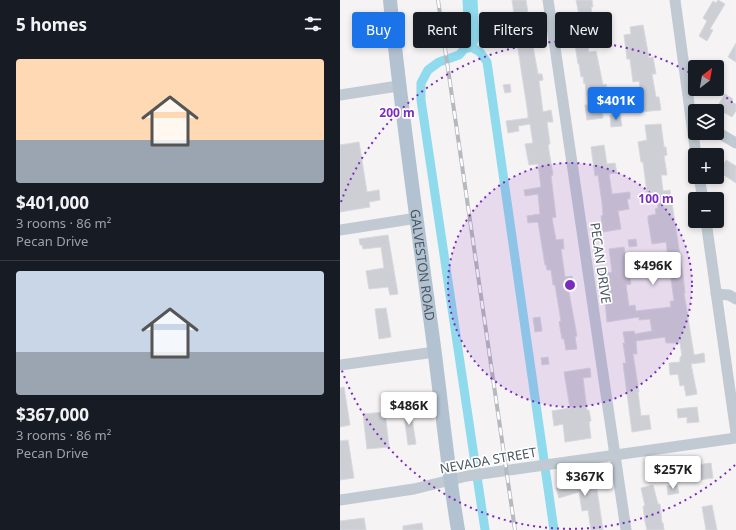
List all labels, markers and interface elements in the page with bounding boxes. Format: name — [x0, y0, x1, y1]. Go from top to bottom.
chip: Buy — [352, 12, 405, 48]
chip: Rent — [413, 12, 471, 48]
chip: Filters — [479, 12, 547, 48]
chip: New — [555, 12, 612, 48]
text: 5 homes — [16, 13, 87, 36]
icon: filters — [302, 13, 324, 35]
north arrow — [688, 60, 724, 96]
map controls — [688, 60, 724, 228]
icon: home — [134, 85, 206, 157]
pin: $401K — [588, 87, 644, 121]
text: $401K — [597, 91, 635, 109]
text: 200 m — [379, 104, 415, 121]
button: layers — [688, 104, 724, 140]
button: + — [688, 148, 724, 184]
text: 100 m — [638, 190, 674, 207]
text: $401,000 — [16, 191, 89, 214]
button: − — [688, 192, 724, 228]
street label: GALVESTON ROAD — [406, 208, 439, 322]
text: 3 rooms · 86 m² — [16, 214, 111, 232]
street label: PECAN DRIVE — [586, 221, 616, 305]
text: Pecan Drive — [16, 232, 88, 250]
pin: $496K — [625, 252, 681, 286]
text: $496K — [634, 256, 672, 274]
centre of rings — [563, 278, 577, 292]
icon: home — [134, 297, 206, 369]
pin: $486K — [381, 392, 437, 426]
text: $486K — [390, 396, 428, 414]
text: $367,000 — [16, 403, 89, 426]
text: 3 rooms · 86 m² — [16, 426, 111, 444]
street label: NEVADA STREET — [438, 443, 538, 477]
text: Pecan Drive — [16, 444, 88, 462]
pin: $257K — [645, 456, 701, 490]
text: $257K — [654, 460, 692, 478]
pin: $367K — [557, 463, 613, 497]
text: $367K — [566, 467, 604, 485]

